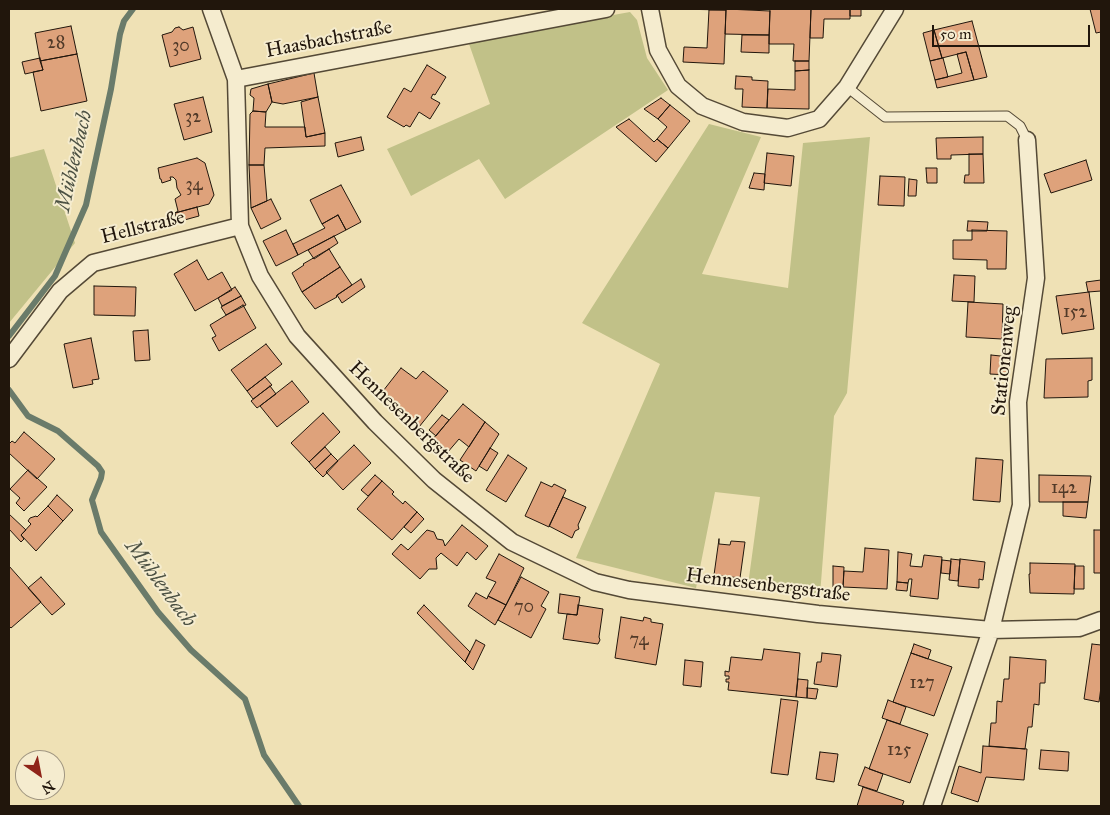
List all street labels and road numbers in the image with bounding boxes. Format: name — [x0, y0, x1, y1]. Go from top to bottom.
street label: Haasbachstraße — [264, 16, 394, 64]
street label: Hellstraße — [99, 206, 187, 250]
street label: Stationenweg — [987, 305, 1023, 417]
street label: Hennesenbergstraße — [343, 357, 479, 489]
street label: Hennesenbergstraße — [684, 564, 852, 608]

